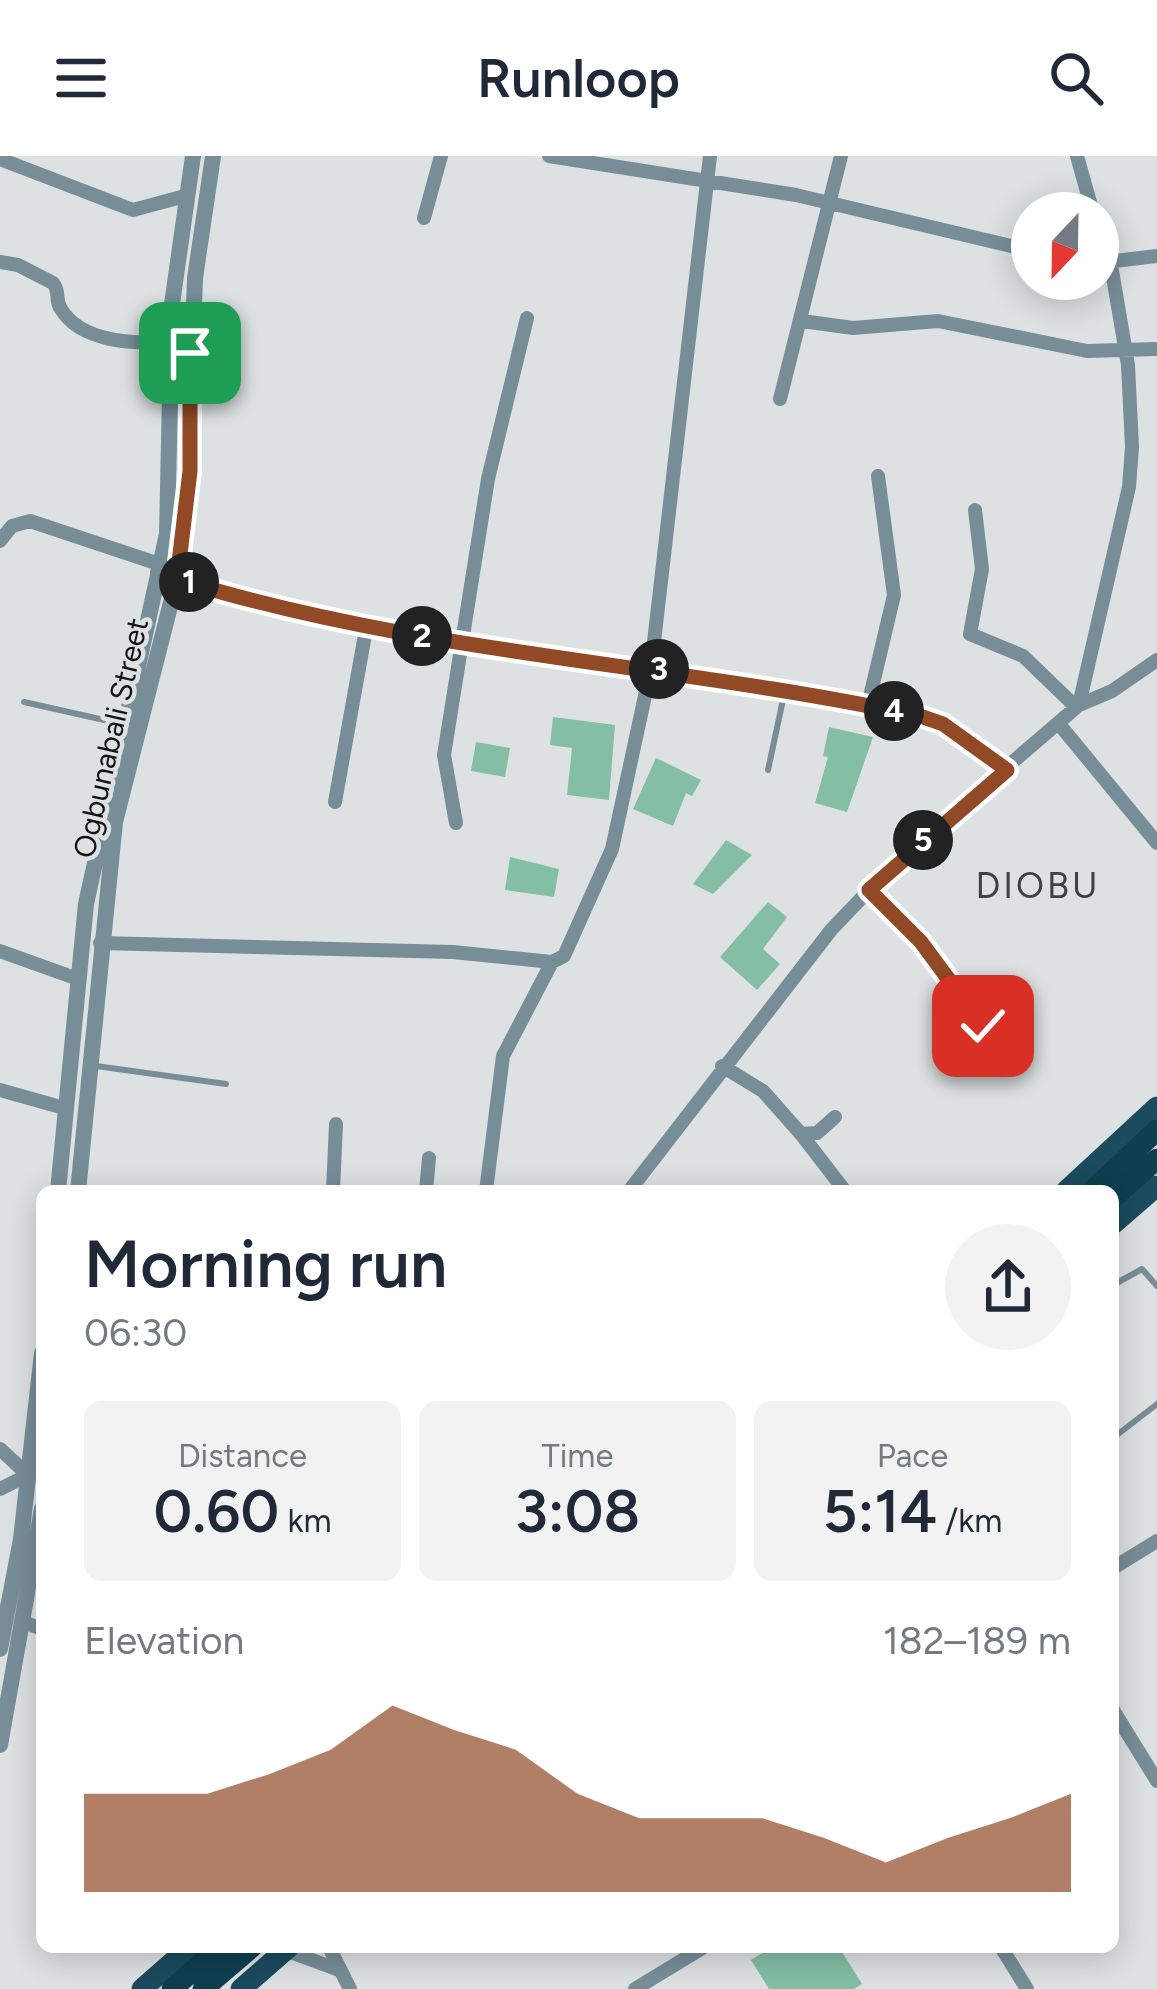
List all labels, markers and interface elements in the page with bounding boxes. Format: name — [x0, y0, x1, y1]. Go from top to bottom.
icon: menu — [48, 45, 114, 111]
icon: search — [1043, 45, 1109, 111]
text: Runloop — [477, 46, 680, 111]
north arrow — [1011, 192, 1119, 300]
map controls — [1011, 192, 1119, 300]
pin — [139, 302, 241, 404]
icon: arrive — [157, 320, 223, 386]
pin: 1 — [159, 552, 219, 612]
text: 1 — [182, 562, 196, 601]
pin: 2 — [392, 606, 452, 666]
street label: Ogbunabali Street — [65, 614, 156, 861]
text: 2 — [412, 616, 432, 655]
pin: 3 — [629, 639, 689, 699]
text: 3 — [650, 649, 668, 688]
pin: 4 — [864, 681, 924, 741]
text: 4 — [884, 691, 904, 730]
pin: 5 — [893, 810, 953, 870]
text: 5 — [913, 820, 933, 859]
district label: DIOBU — [976, 864, 1100, 907]
pin — [932, 975, 1034, 1077]
icon: check — [950, 993, 1016, 1059]
text: Morning run — [84, 1224, 447, 1304]
button: share — [945, 1224, 1071, 1350]
text: 06:30 — [84, 1309, 187, 1356]
text: Distance — [178, 1436, 307, 1475]
text: Time — [542, 1436, 613, 1475]
text: Pace — [877, 1436, 948, 1475]
text: 0.60 — [153, 1475, 279, 1547]
text: 3:08 — [515, 1475, 640, 1547]
text: 5:14 — [823, 1475, 937, 1547]
text: km — [279, 1501, 332, 1540]
text: /km — [937, 1501, 1002, 1540]
text: Elevation — [84, 1617, 244, 1664]
text: 182–189 m — [883, 1617, 1071, 1664]

